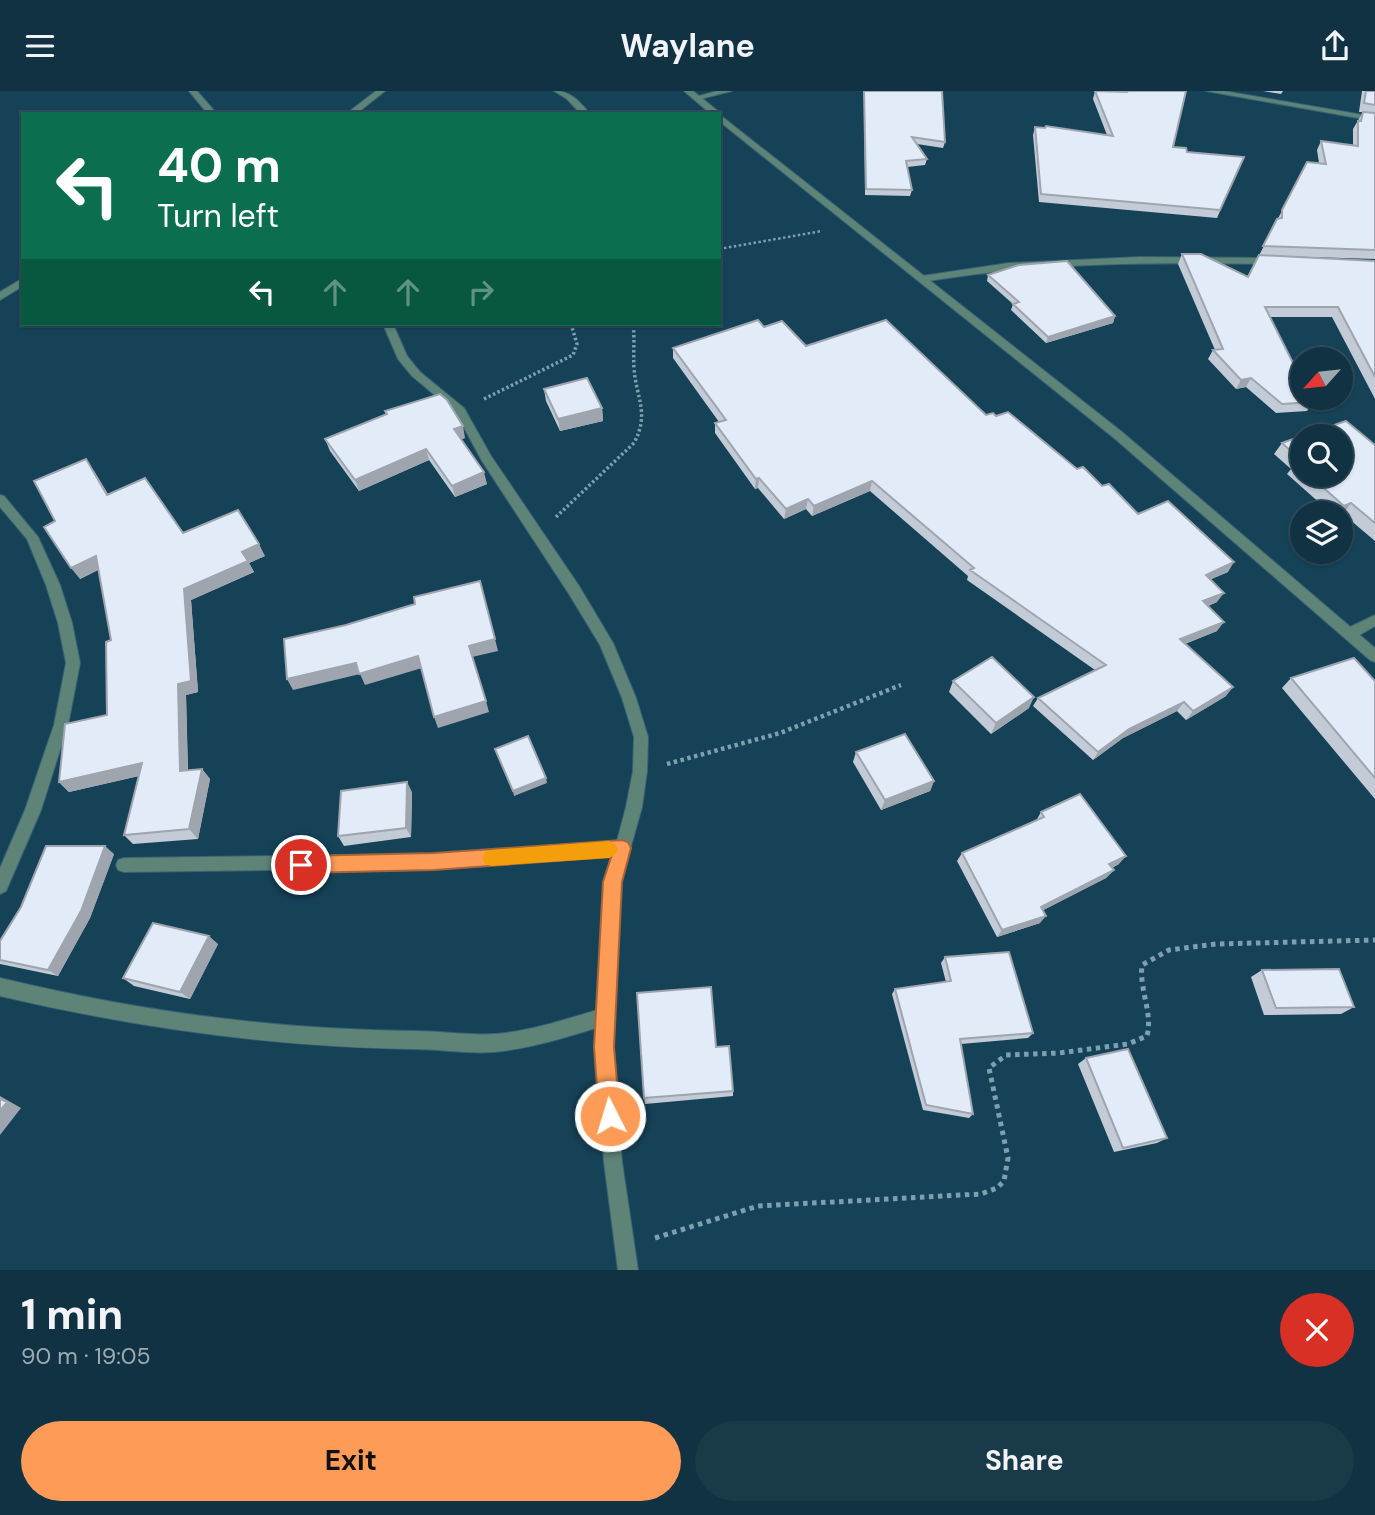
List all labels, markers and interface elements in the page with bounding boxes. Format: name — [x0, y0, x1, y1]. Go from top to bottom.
text: Waylane — [620, 25, 755, 67]
icon: menu — [21, 27, 59, 65]
icon: share — [1316, 27, 1354, 65]
text: 40 m — [157, 133, 281, 197]
icon: left — [42, 140, 133, 231]
text: Turn left — [157, 195, 279, 237]
icon: left — [243, 273, 281, 311]
icon: ahead — [316, 273, 354, 311]
icon: ahead — [389, 273, 427, 311]
icon: right — [462, 273, 500, 311]
north arrow — [1290, 347, 1353, 409]
map controls — [1290, 347, 1353, 564]
button: search — [1290, 424, 1353, 487]
button: layers — [1290, 501, 1353, 564]
pin — [271, 835, 331, 895]
icon: arrive — [282, 846, 320, 884]
position arrow — [573, 1079, 647, 1153]
text: 1 min — [21, 1287, 123, 1342]
button: close — [1280, 1293, 1354, 1367]
text: 90 m · 19:05 — [21, 1341, 151, 1371]
button: Exit — [21, 1421, 681, 1501]
button: Share — [695, 1421, 1354, 1501]

